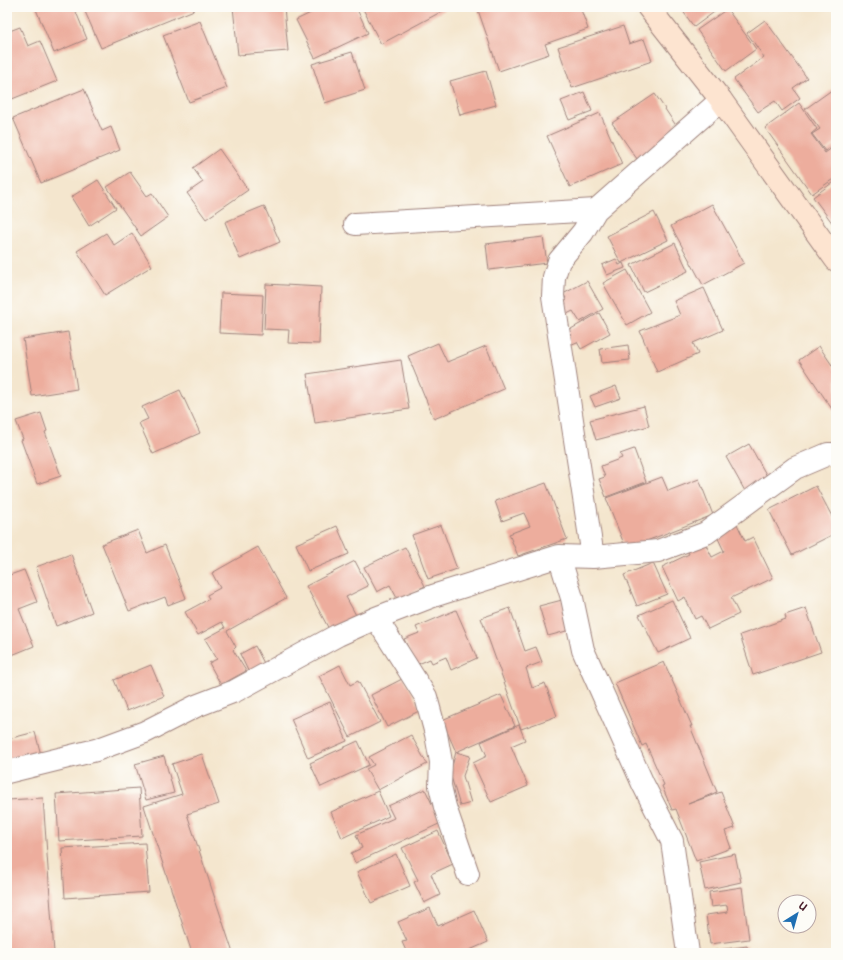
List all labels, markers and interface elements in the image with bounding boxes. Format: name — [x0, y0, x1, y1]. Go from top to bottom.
north arrow — [777, 894, 817, 934]
text: U — [796, 897, 811, 914]

